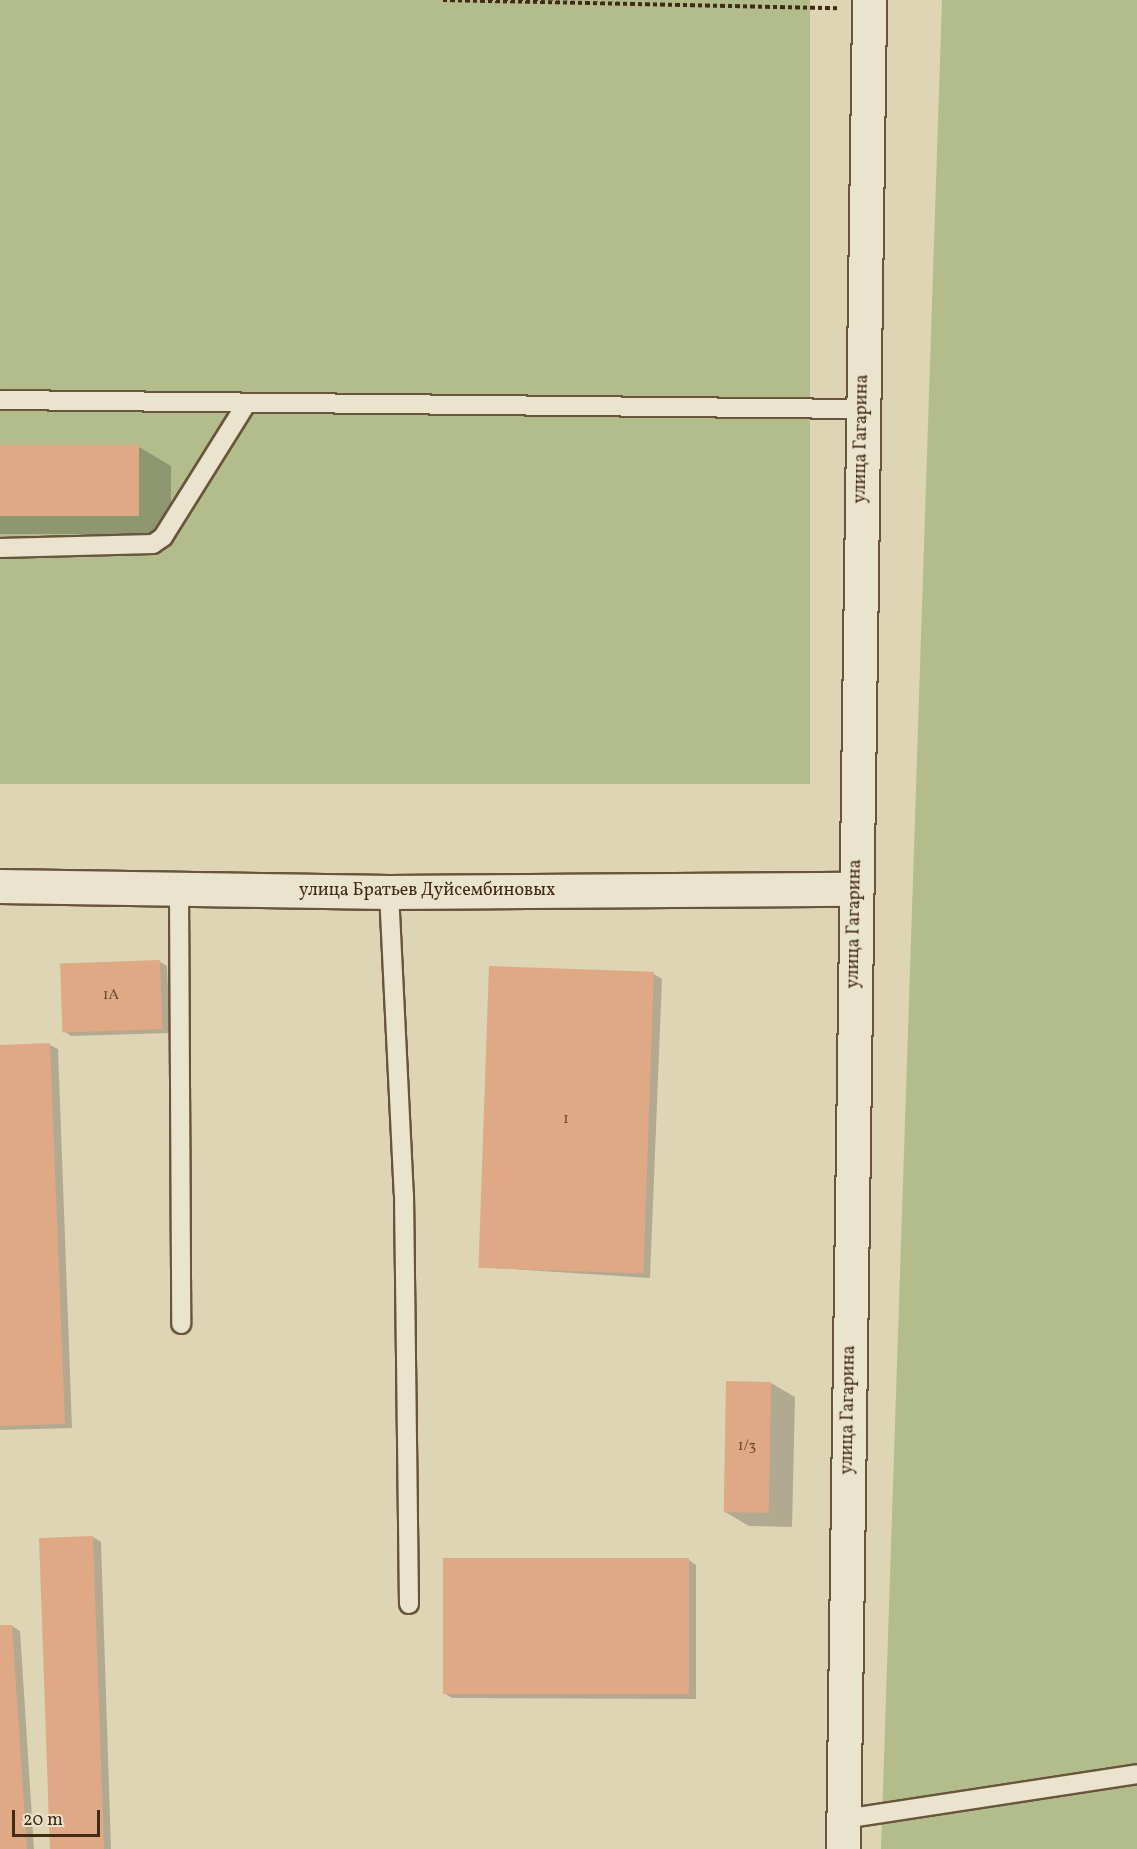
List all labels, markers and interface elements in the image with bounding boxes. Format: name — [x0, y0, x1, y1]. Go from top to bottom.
street label: улица Гагарина — [850, 374, 874, 504]
street label: улица Гагарина — [843, 859, 867, 989]
street label: улица Братьев Дуйсембиновых — [299, 880, 555, 902]
house number: 1А — [103, 987, 119, 1005]
house number: 1 — [563, 1111, 569, 1129]
street label: улица Гагарина — [837, 1345, 861, 1475]
house number: 1/3 — [738, 1438, 756, 1456]
scale bar — [15, 1798, 104, 1836]
text: 20 m — [23, 1808, 63, 1833]

